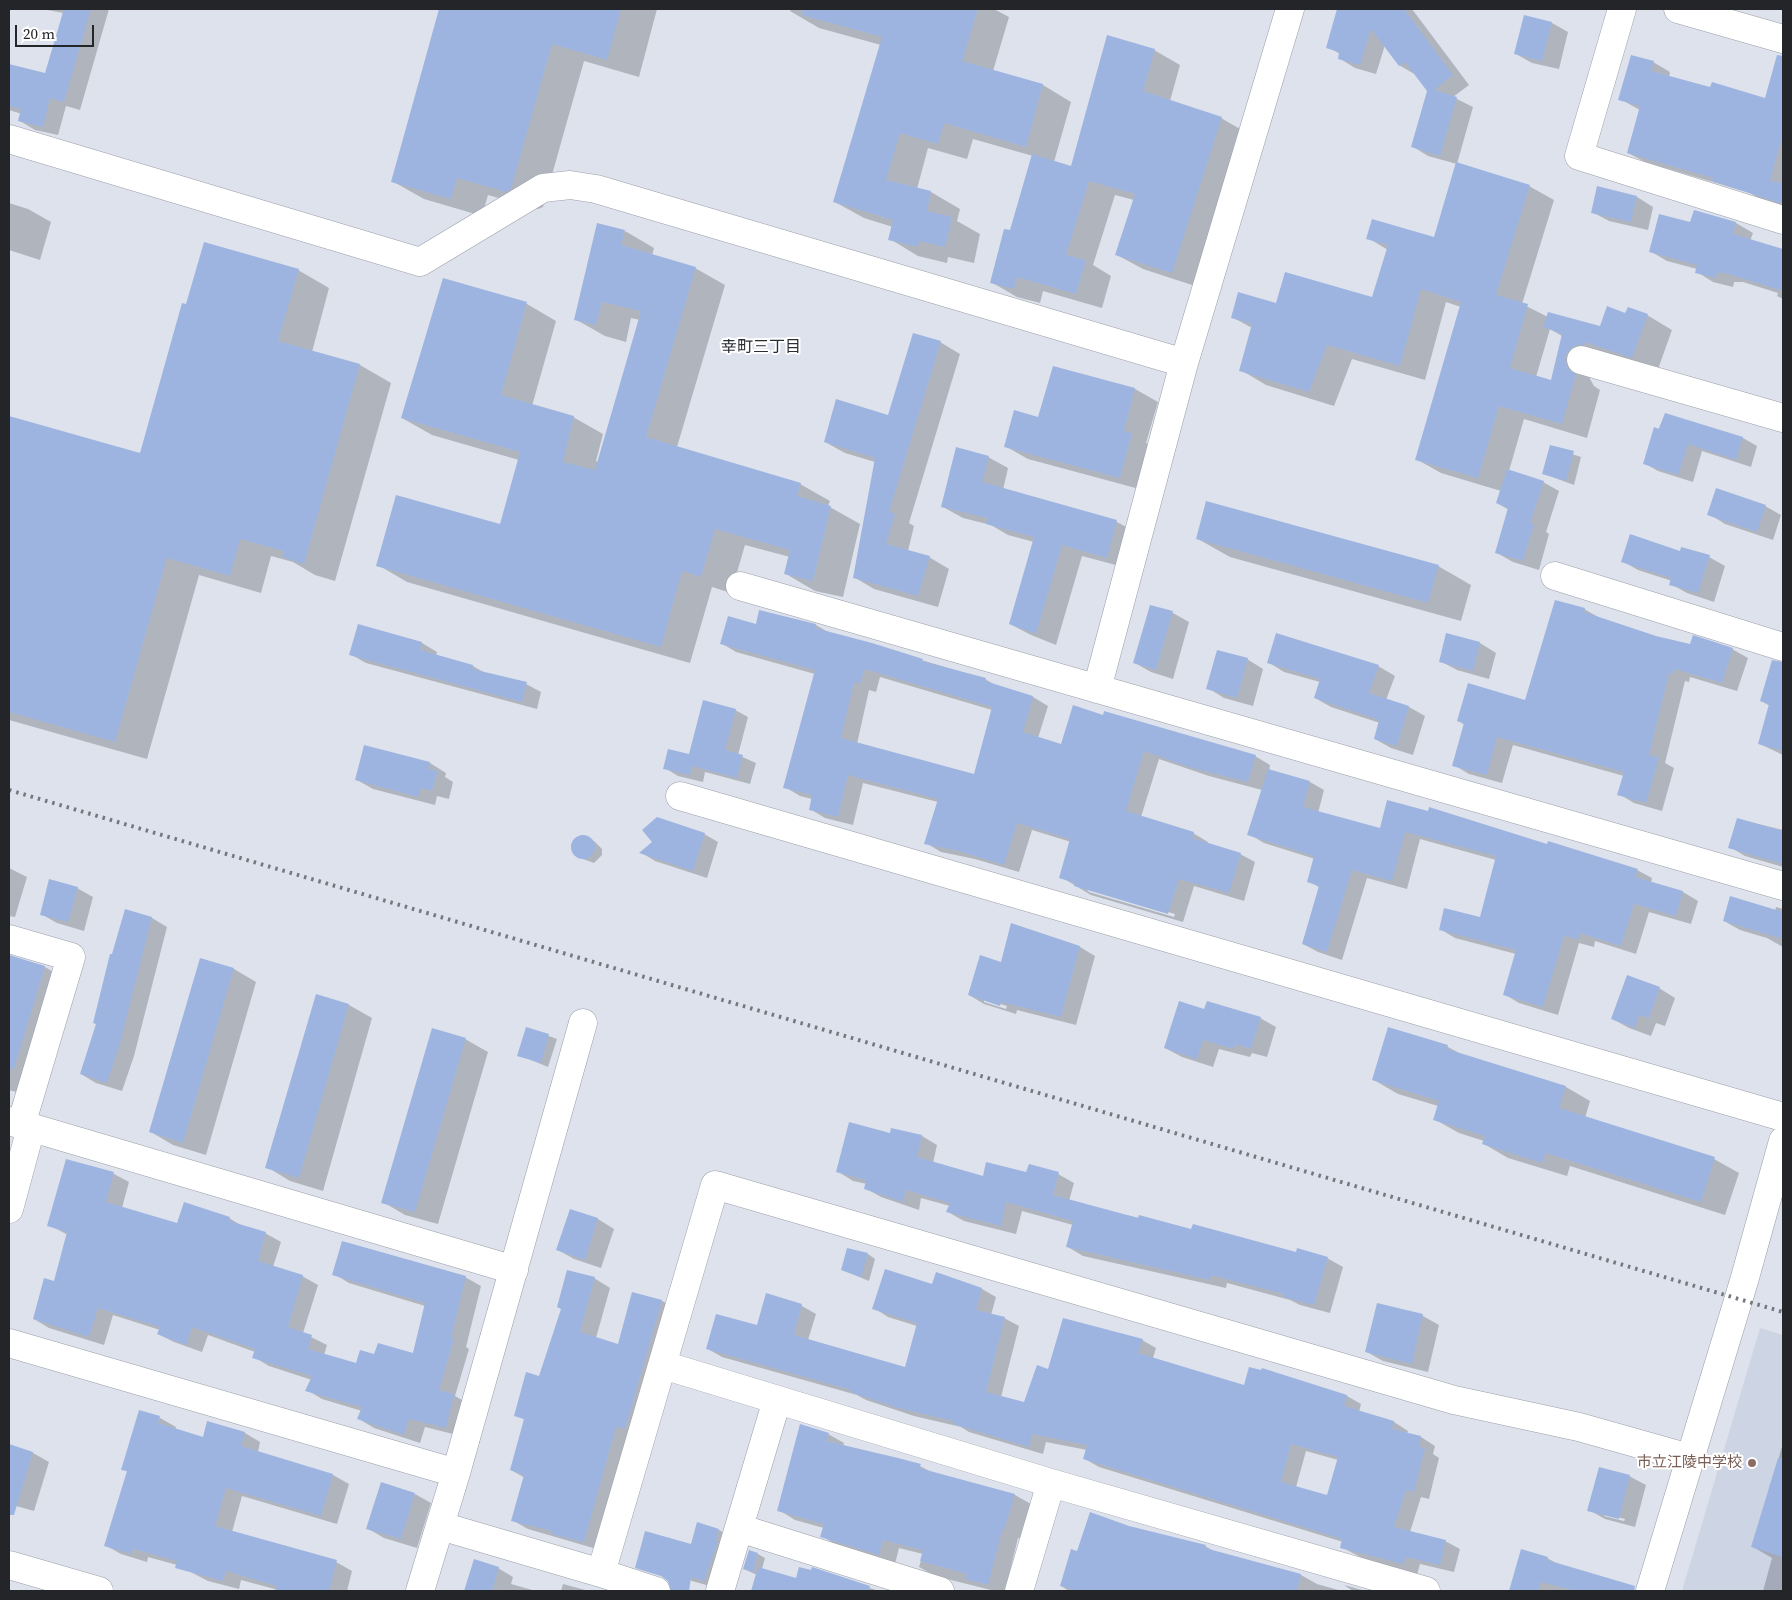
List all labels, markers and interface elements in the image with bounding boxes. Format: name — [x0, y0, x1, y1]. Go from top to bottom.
scale bar — [18, 15, 96, 47]
text: 20 m — [23, 23, 55, 44]
district label: 幸町三丁目 — [721, 338, 801, 358]
place label: 市立江陵中学校 — [1637, 1454, 1742, 1472]
marker: 市立江陵中学校 — [1746, 1457, 1758, 1469]

